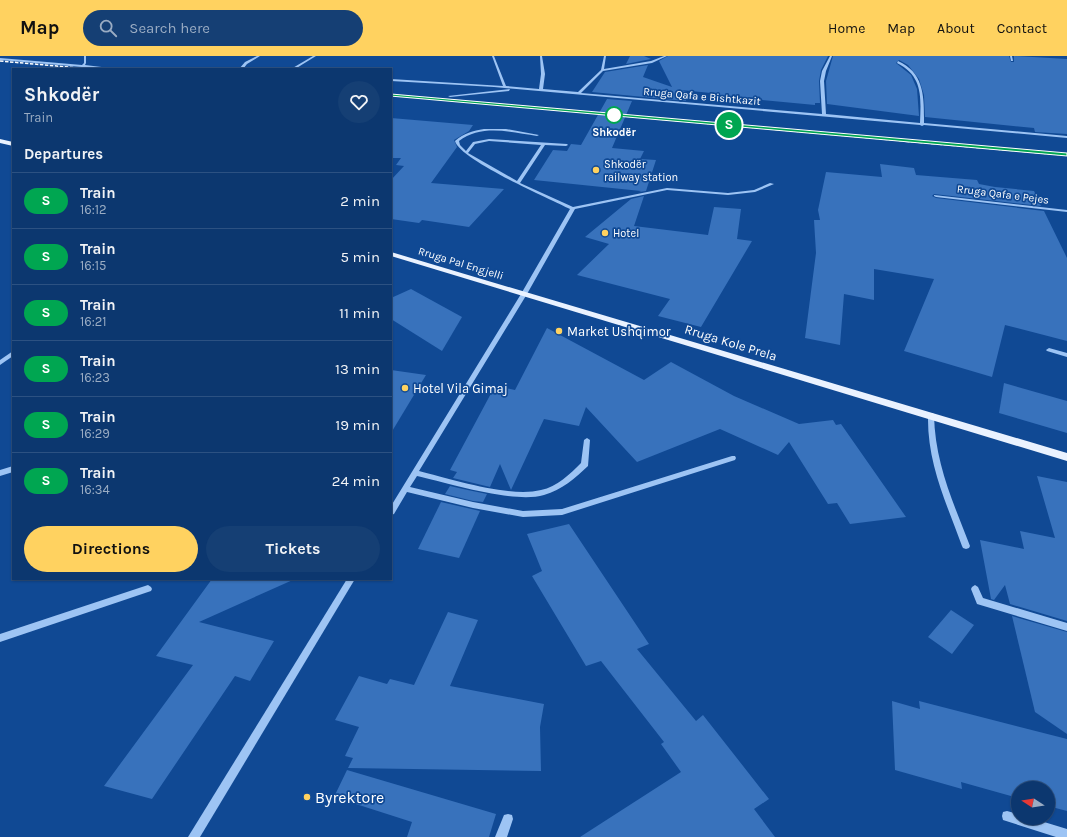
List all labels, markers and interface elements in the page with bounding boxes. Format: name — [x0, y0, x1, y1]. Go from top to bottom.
search box — [83, 10, 363, 46]
text: Map — [20, 17, 59, 39]
icon: search — [97, 17, 119, 39]
text: Search here — [129, 19, 210, 37]
text: Home — [828, 20, 865, 37]
text: Map — [887, 20, 915, 37]
text: About — [937, 20, 975, 37]
text: Contact — [997, 20, 1047, 37]
button: heart — [338, 81, 380, 123]
text: Shkodër — [24, 84, 99, 106]
street label: Rruga Qafa e Bishtkazit — [643, 85, 761, 108]
marker: Shkodër — [605, 106, 623, 124]
text: Train — [24, 110, 53, 125]
line badge: S — [716, 112, 742, 138]
text: S — [725, 116, 733, 133]
place label: Shkodër — [592, 126, 636, 139]
text: Departures — [24, 145, 103, 163]
place label: Shkodër railway station — [604, 158, 678, 184]
marker: Shkodër railway station — [591, 165, 601, 175]
street label: Rruga Qafa e Pejes — [956, 182, 1050, 207]
text: Train — [80, 184, 116, 202]
text: S — [42, 192, 50, 209]
text: 2 min — [340, 192, 380, 210]
text: 16:12 — [80, 202, 107, 217]
place label: Hotel — [613, 227, 639, 240]
marker: Hotel — [600, 228, 610, 238]
text: Train — [80, 240, 116, 258]
street label: Rruga Pal Engjelli — [417, 244, 505, 283]
text: S — [42, 248, 50, 265]
text: 5 min — [340, 248, 380, 266]
text: 16:15 — [80, 258, 106, 273]
text: Train — [80, 296, 116, 314]
text: S — [42, 304, 50, 321]
text: 11 min — [339, 304, 380, 322]
text: 16:21 — [80, 314, 107, 329]
street label: Rruga Kole Prela — [683, 321, 779, 364]
place label: Market Ushqimor — [567, 324, 671, 340]
marker: Market Ushqimor — [554, 326, 564, 336]
text: Train — [80, 352, 116, 370]
text: S — [42, 360, 50, 377]
text: 13 min — [335, 360, 380, 378]
text: 16:23 — [80, 370, 110, 385]
place label: Hotel Vila Gimaj — [413, 381, 508, 396]
marker: Hotel Vila Gimaj — [400, 383, 410, 393]
text: Train — [80, 408, 116, 426]
text: S — [42, 416, 50, 433]
text: 19 min — [335, 416, 380, 434]
text: 16:29 — [80, 426, 110, 441]
text: Train — [80, 464, 116, 482]
text: S — [42, 472, 50, 489]
text: 24 min — [332, 472, 380, 490]
text: 16:34 — [80, 482, 110, 497]
button: Directions — [24, 526, 198, 572]
button: Tickets — [206, 526, 380, 572]
north arrow — [1011, 781, 1055, 825]
map controls — [1011, 781, 1055, 825]
place label: Byrektore — [315, 788, 384, 807]
marker: Byrektore — [302, 792, 312, 802]

